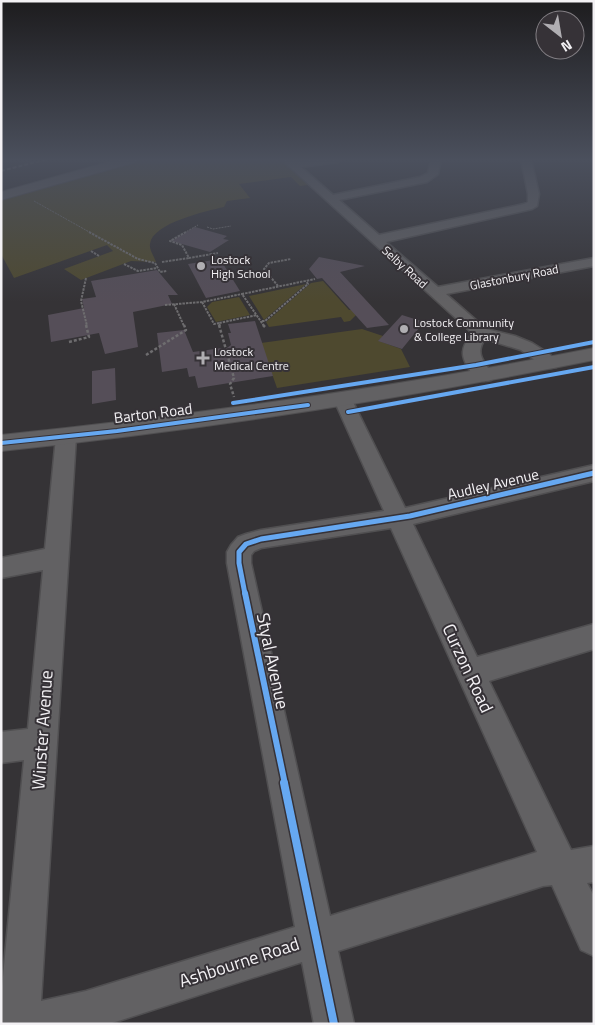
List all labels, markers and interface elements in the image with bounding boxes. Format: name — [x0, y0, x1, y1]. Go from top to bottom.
north arrow — [535, 10, 585, 60]
text: N — [557, 35, 577, 58]
street label: Selby Road — [378, 241, 432, 293]
place label: Lostock High School — [211, 250, 271, 283]
street label: Glastonbury Road — [468, 259, 560, 295]
marker: Lostock High School — [195, 260, 207, 272]
place label: Lostock Community & College Library — [414, 313, 514, 346]
marker: Lostock Community & College Library — [398, 323, 410, 335]
place label: Lostock Medical Centre — [214, 342, 289, 375]
marker: Lostock Medical Centre — [196, 351, 210, 365]
street label: Barton Road — [112, 397, 194, 429]
street label: Audley Avenue — [445, 462, 541, 506]
street label: Styal Avenue — [250, 610, 296, 712]
street label: Curzon Road — [436, 619, 500, 717]
street label: Winster Avenue — [24, 669, 60, 791]
street label: Ashbourne Road — [175, 930, 303, 994]

